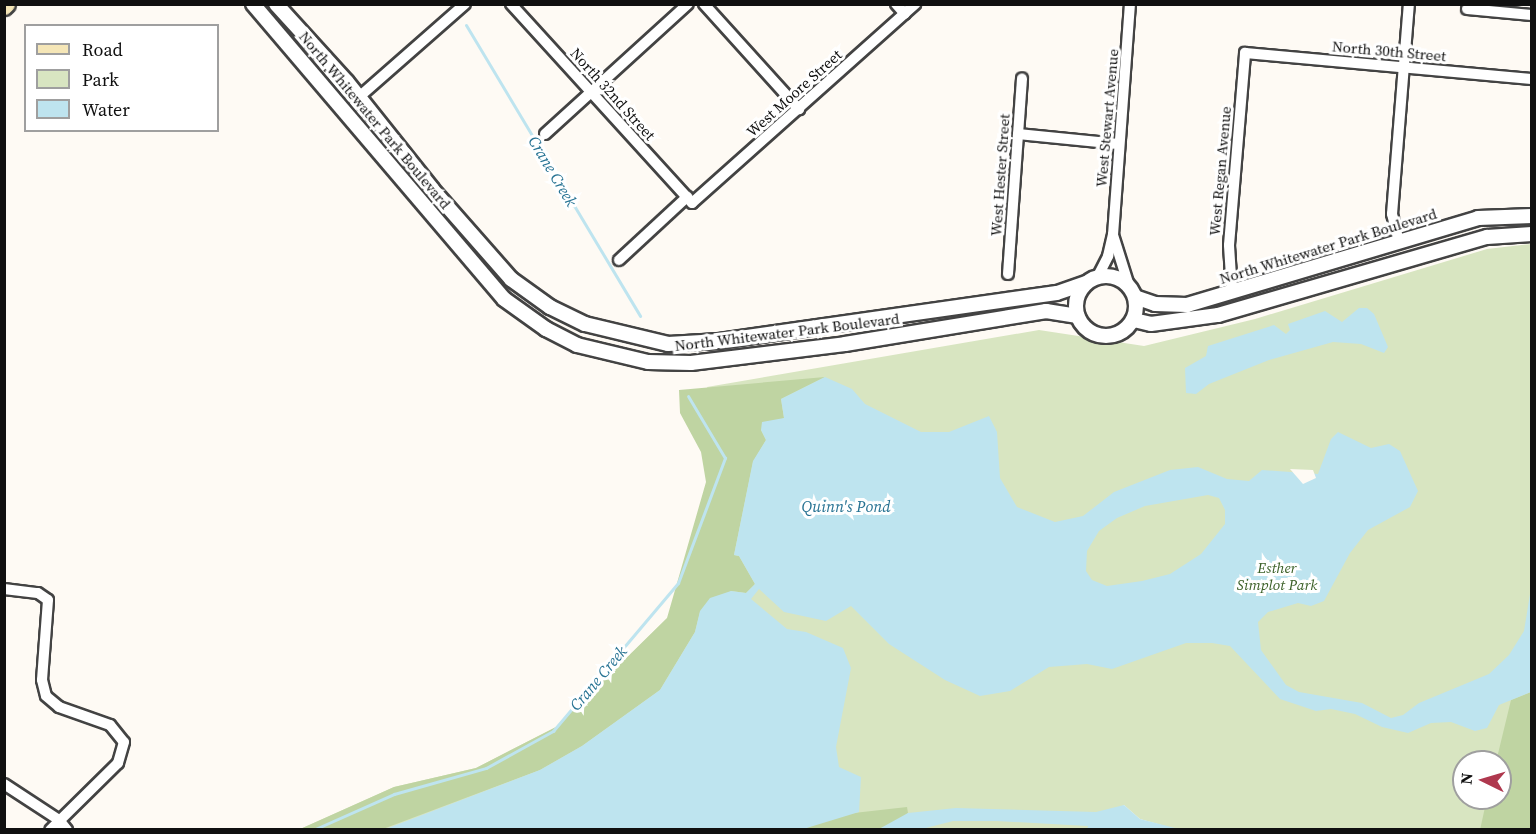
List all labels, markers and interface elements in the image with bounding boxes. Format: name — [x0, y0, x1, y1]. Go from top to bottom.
legend — [24, 24, 219, 132]
street label: North Whitewater Park Boulevard — [295, 27, 455, 213]
text: Road — [82, 37, 123, 62]
street label: North 30th Street — [1331, 37, 1447, 65]
street label: North 32nd Street — [567, 44, 659, 144]
street label: West Moore Street — [743, 46, 845, 140]
street label: West Stewart Avenue — [1092, 48, 1122, 188]
text: Park — [82, 67, 119, 92]
text: Water — [82, 97, 130, 122]
street label: West Regan Avenue — [1205, 105, 1235, 237]
street label: West Hester Street — [987, 113, 1013, 237]
water label: Crane Creek — [525, 132, 581, 210]
street label: North Whitewater Park Boulevard — [1217, 204, 1439, 288]
street label: North Whitewater Park Boulevard — [673, 309, 901, 355]
water label: Quinn's Pond — [801, 496, 891, 516]
park label: Esther Simplot Park — [1237, 558, 1317, 593]
water label: Crane Creek — [565, 642, 631, 714]
north arrow — [1452, 750, 1512, 810]
text: N — [1455, 772, 1478, 785]

